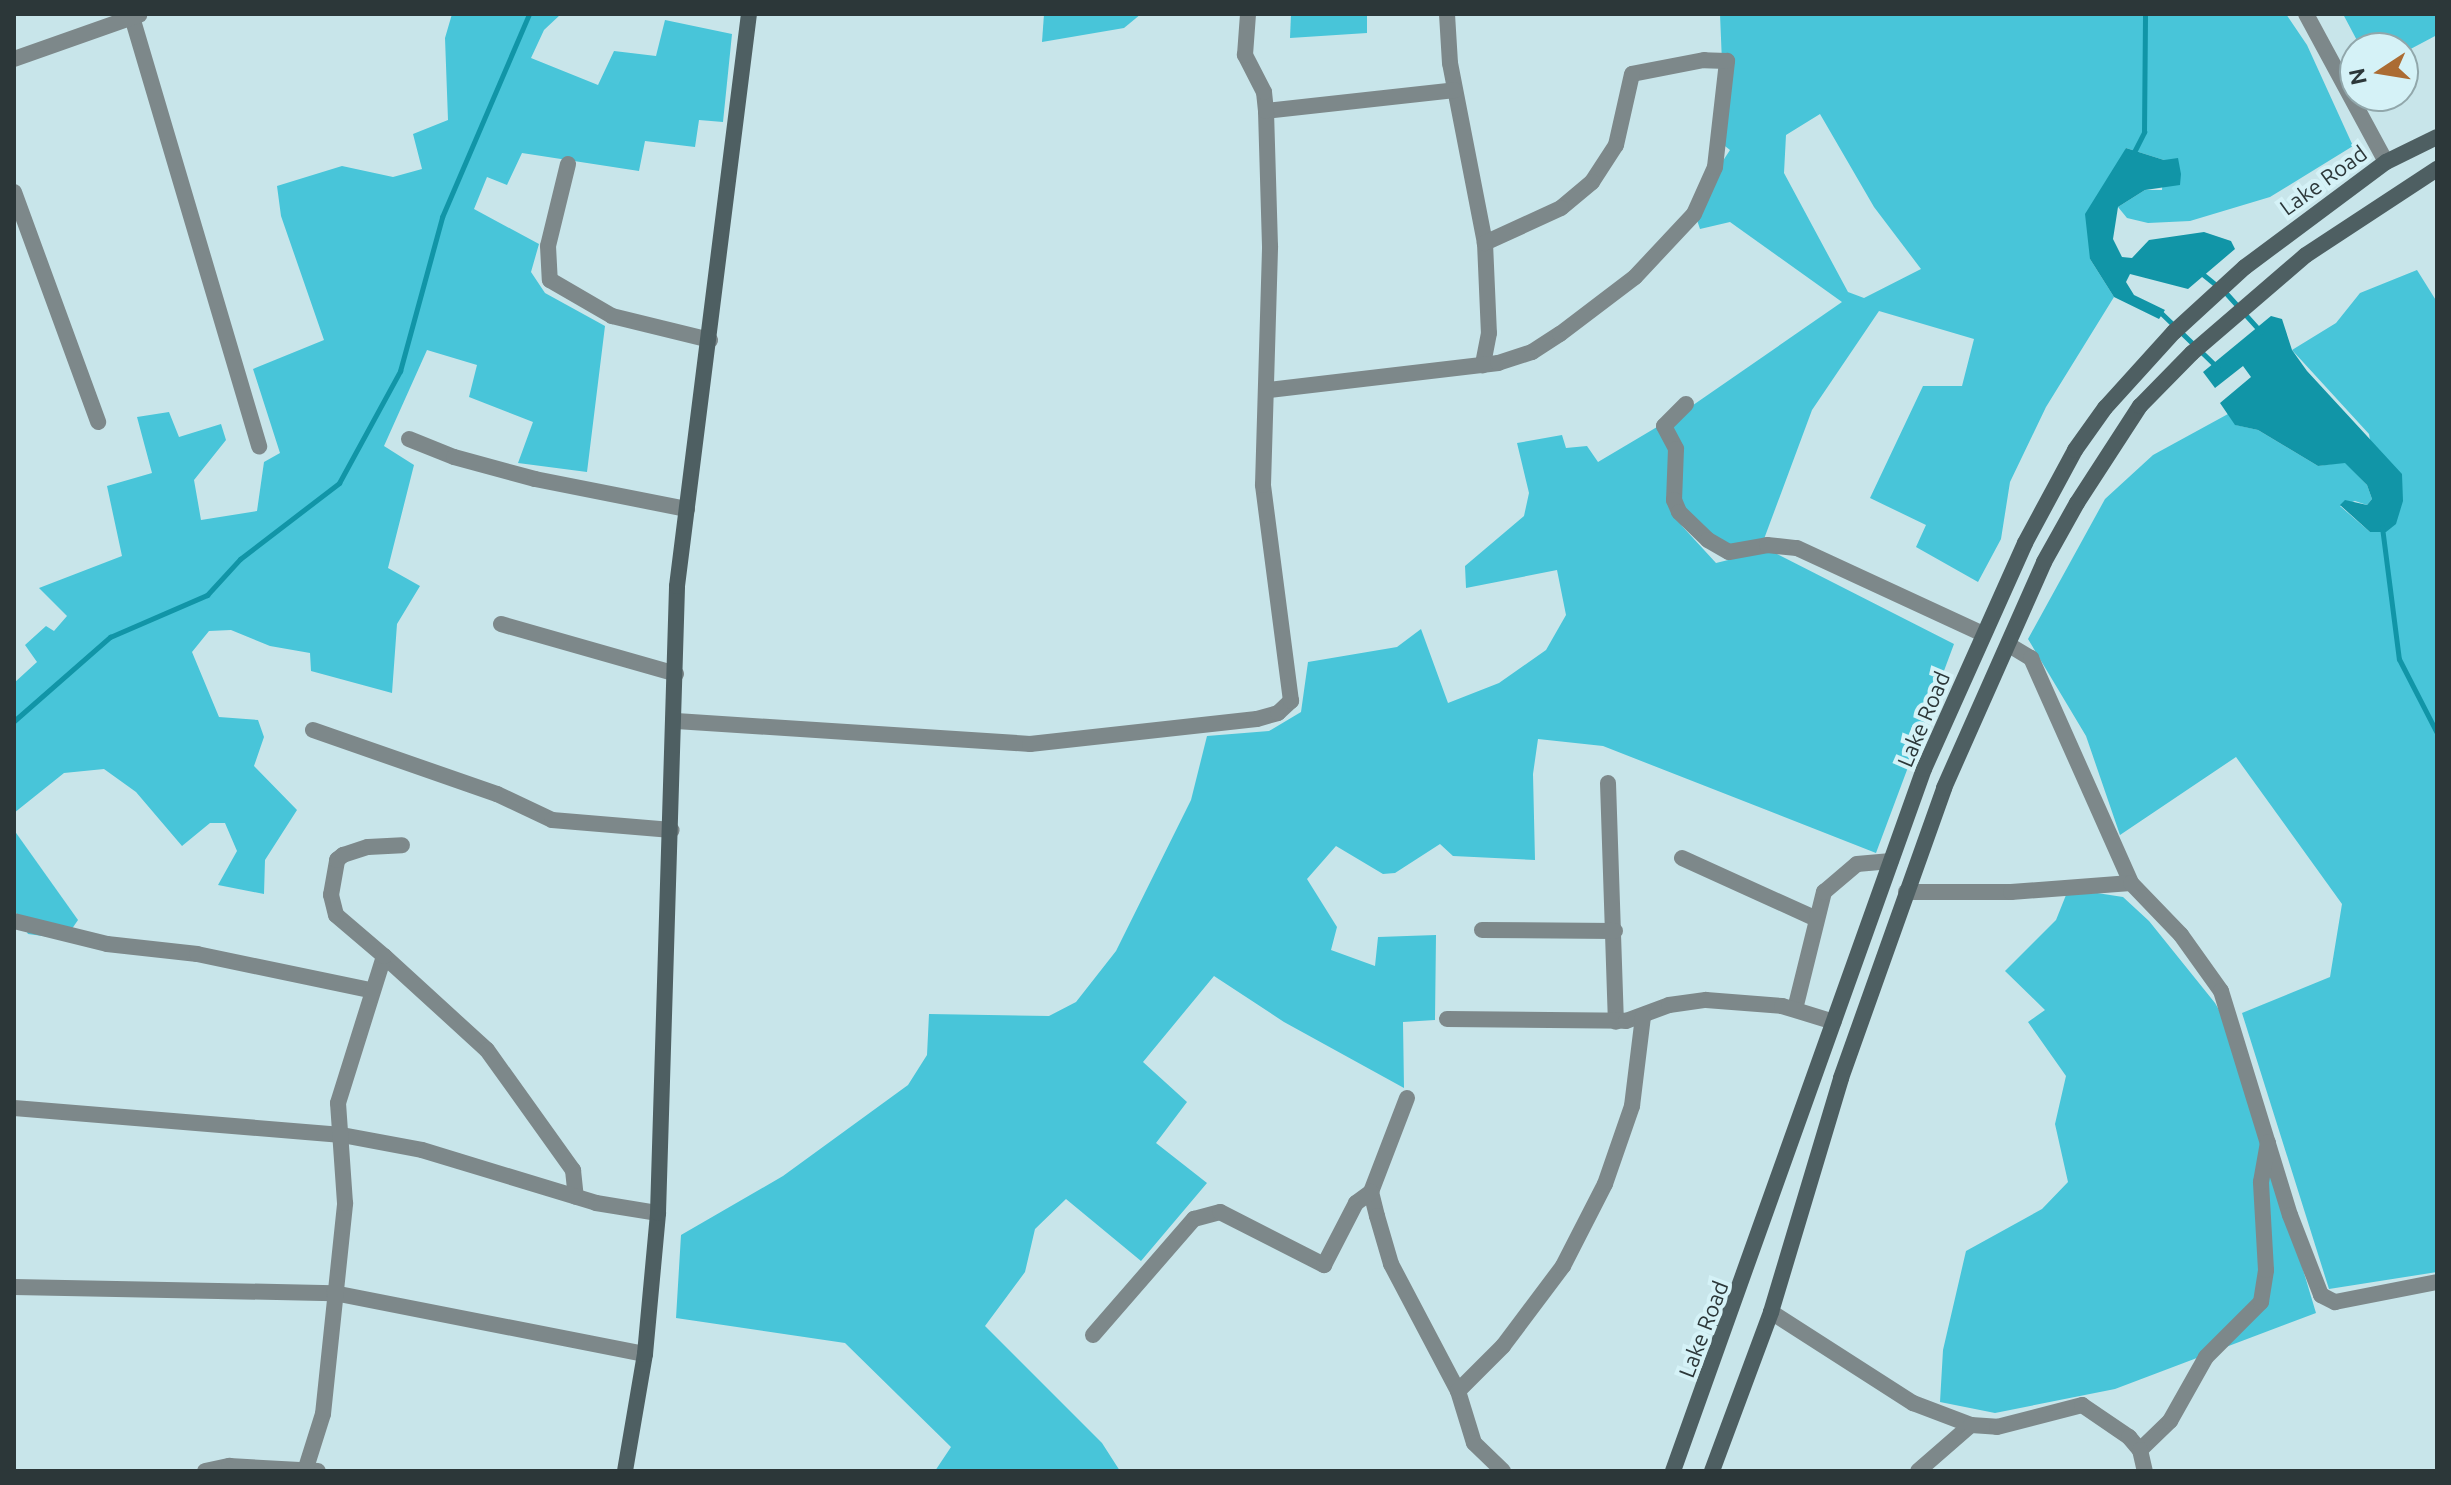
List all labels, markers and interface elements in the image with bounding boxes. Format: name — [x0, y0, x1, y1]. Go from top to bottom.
north arrow — [2339, 32, 2419, 112]
text: N — [2343, 66, 2371, 87]
street label: Lake Road — [2274, 140, 2372, 220]
street label: Lake Road — [1891, 667, 1955, 771]
street label: Lake Road — [1673, 1277, 1733, 1381]

